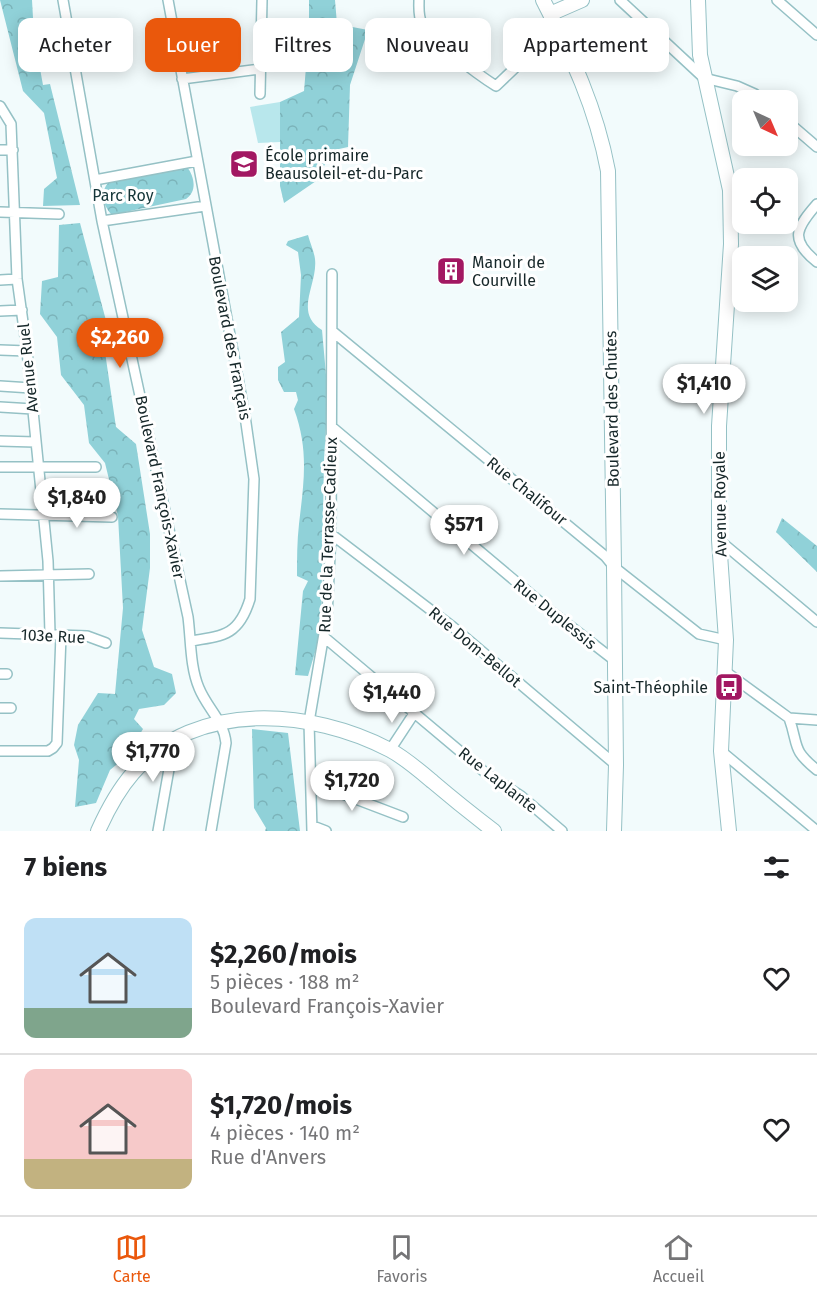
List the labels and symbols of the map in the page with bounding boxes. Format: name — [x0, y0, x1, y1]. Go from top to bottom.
north arrow — [732, 90, 798, 156]
place label: École primaire Beausoleil-et-du-Parc — [265, 145, 423, 183]
school or university icon: École primaire Beausoleil-et-du-Parc — [228, 148, 260, 180]
park label: Parc Roy — [92, 186, 154, 205]
place label: Manoir de Courville — [472, 253, 545, 290]
street label: Boulevard des Français — [204, 254, 255, 422]
building icon: Manoir de Courville — [435, 255, 467, 287]
pin: $2,260 — [71, 318, 169, 369]
street label: Avenue Ruel — [14, 322, 42, 414]
street label: Boulevard des Chutes — [601, 330, 623, 488]
pin: $1,410 — [655, 364, 753, 415]
street label: Boulevard François-Xavier — [130, 393, 189, 582]
street label: Rue de la Terrasse-Cadieux — [315, 437, 341, 633]
street label: Avenue Royale — [710, 451, 730, 557]
street label: Rue Chalifour — [483, 453, 572, 530]
pin: $1,840 — [28, 478, 126, 529]
pin: $571 — [428, 505, 500, 556]
street label: Rue Duplessis — [510, 575, 600, 653]
street label: Rue Dom-Bellot — [425, 603, 525, 691]
street label: 103e Rue — [20, 625, 86, 647]
bus stop icon: Saint-Théophile — [713, 671, 745, 703]
pin: $1,440 — [343, 673, 441, 724]
place label: Saint-Théophile — [593, 678, 708, 697]
pin: $1,770 — [104, 732, 202, 783]
street label: Rue Laplante — [455, 743, 541, 817]
pin: $1,720 — [303, 761, 401, 812]

